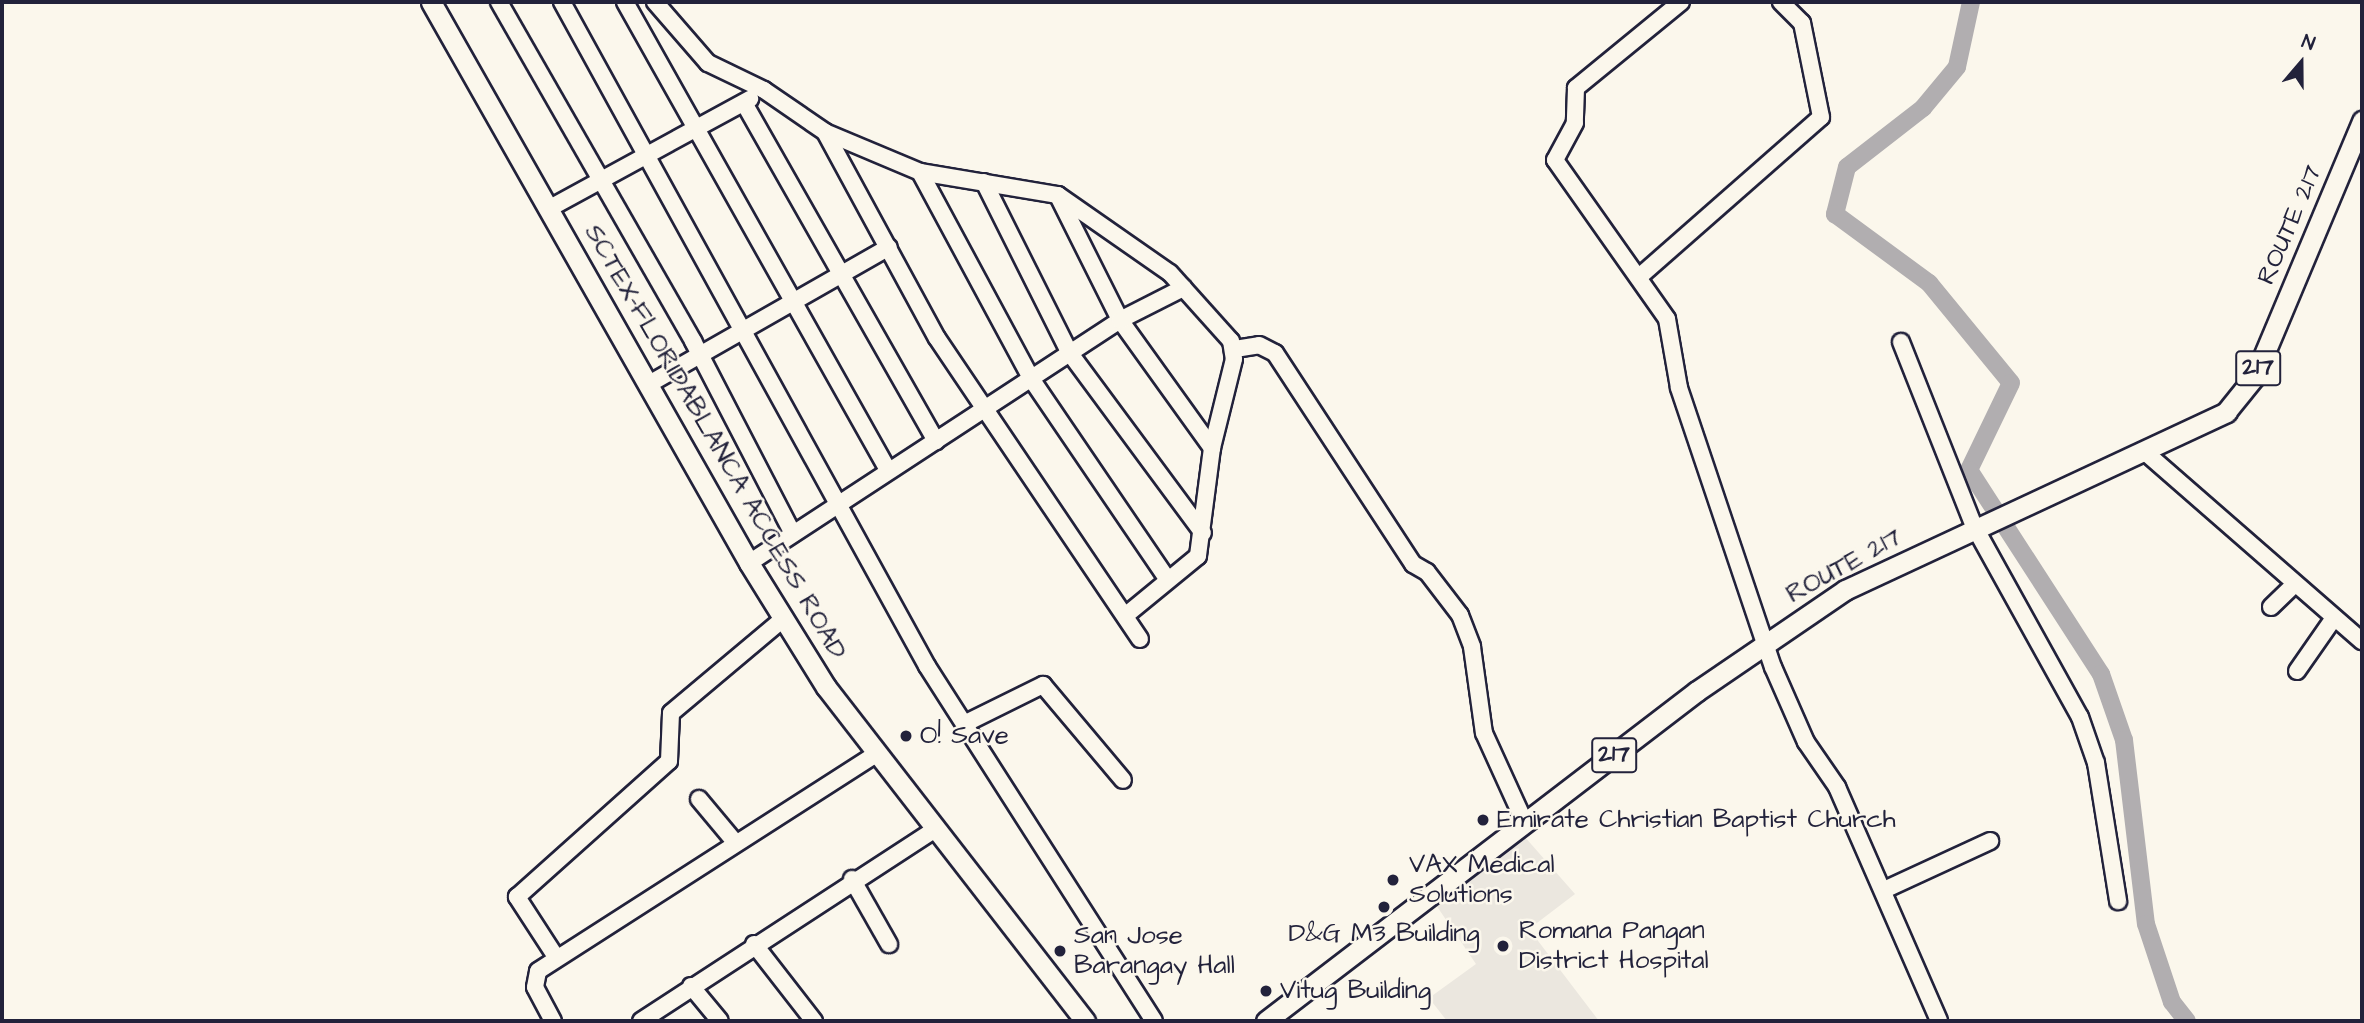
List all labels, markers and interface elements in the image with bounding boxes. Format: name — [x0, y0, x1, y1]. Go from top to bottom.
north arrow — [2266, 28, 2336, 98]
text: N — [2298, 28, 2319, 58]
street label: ROUTE 217 — [2251, 161, 2329, 289]
street label: SCTEX-FLORIDABLANCA ACCESS ROAD — [577, 219, 853, 665]
road number: 217 — [2234, 348, 2282, 388]
street label: ROUTE 217 — [1781, 522, 1907, 610]
place label: O! Save — [920, 720, 1009, 752]
marker: O! Save — [898, 728, 914, 744]
road number: 217 — [1590, 734, 1638, 776]
place label: Emirate Christian Baptist Church — [1497, 804, 1896, 836]
marker: Emirate Christian Baptist Church — [1475, 812, 1491, 828]
place label: VAX Medical Solutions — [1409, 849, 1555, 910]
marker: VAX Medical Solutions — [1383, 870, 1403, 890]
marker: D&G M3 Building — [1376, 899, 1392, 915]
place label: Romana Pangan District Hospital — [1519, 915, 1709, 976]
place label: D&G M3 Building — [1288, 918, 1480, 950]
place label: San Jose Barangay Hall — [1074, 920, 1235, 982]
marker: Romana Pangan District Hospital — [1493, 936, 1513, 956]
marker: San Jose Barangay Hall — [1052, 943, 1068, 959]
place label: Vitug Building — [1280, 975, 1431, 1007]
marker: Vitug Building — [1258, 983, 1274, 999]

